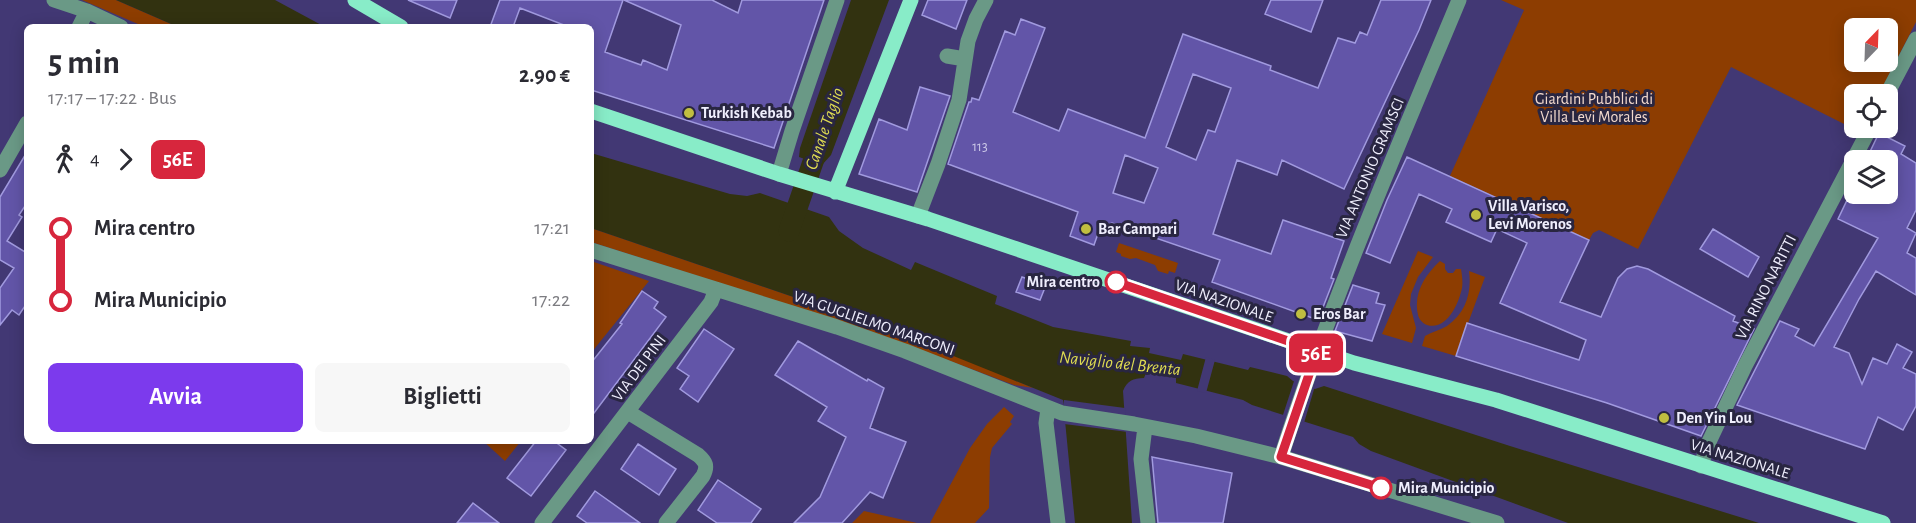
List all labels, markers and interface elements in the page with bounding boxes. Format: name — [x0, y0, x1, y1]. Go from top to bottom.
north arrow — [1844, 18, 1898, 72]
map controls — [1844, 18, 1898, 204]
text: 5 min — [48, 47, 120, 80]
text: 2.90 € — [519, 64, 570, 86]
button: locate — [1844, 84, 1898, 138]
water label: Canale Taglio — [803, 86, 847, 172]
text: 17:17 – 17:22 · Bus — [48, 88, 177, 108]
park label: Giardini Pubblici di Villa Levi Morales — [1535, 91, 1653, 125]
street label: VIA ANTONIO GRAMSCI — [1333, 95, 1407, 241]
place label: Turkish Kebab — [701, 105, 792, 121]
marker: Turkish Kebab — [682, 106, 696, 120]
house number: 113 — [972, 140, 988, 154]
icon: walk — [48, 143, 81, 176]
icon: forward — [109, 143, 142, 176]
text: 4 — [90, 149, 100, 169]
text: 56E — [163, 149, 193, 170]
button: layers — [1844, 150, 1898, 204]
place label: Villa Varisco, Levi Morenos — [1488, 198, 1572, 232]
marker: Villa Varisco, Levi Morenos — [1469, 208, 1483, 222]
text: Mira centro — [94, 217, 195, 239]
text: 17:21 — [534, 218, 570, 238]
place label: Bar Campari — [1098, 221, 1177, 237]
marker: Bar Campari — [1079, 222, 1093, 236]
street label: VIA RINO NARITTI — [1733, 232, 1799, 342]
marker: Mira centro — [1105, 271, 1127, 293]
place label: Mira centro — [1026, 274, 1100, 290]
street label: VIA NAZIONALE — [1173, 277, 1275, 325]
street label: VIA GUGLIELMO MARCONI — [791, 288, 957, 358]
text: Mira Municipio — [94, 289, 227, 311]
text: 17:22 — [532, 290, 570, 310]
place label: Eros Bar — [1313, 306, 1366, 322]
marker: Eros Bar — [1294, 307, 1308, 321]
street label: VIA DEI PINI — [609, 332, 669, 404]
line badge: 56E — [1282, 334, 1350, 372]
text: 56E — [1301, 343, 1331, 364]
water label: Naviglio del Brenta — [1058, 349, 1182, 379]
button: Avvia — [48, 363, 303, 432]
button: Biglietti — [315, 363, 570, 432]
place label: Den Yin Lou — [1676, 410, 1752, 426]
marker: Den Yin Lou — [1657, 411, 1671, 425]
street label: VIA NAZIONALE — [1689, 436, 1792, 482]
marker: Mira Municipio — [1370, 477, 1392, 499]
place label: Mira Municipio — [1398, 480, 1495, 496]

